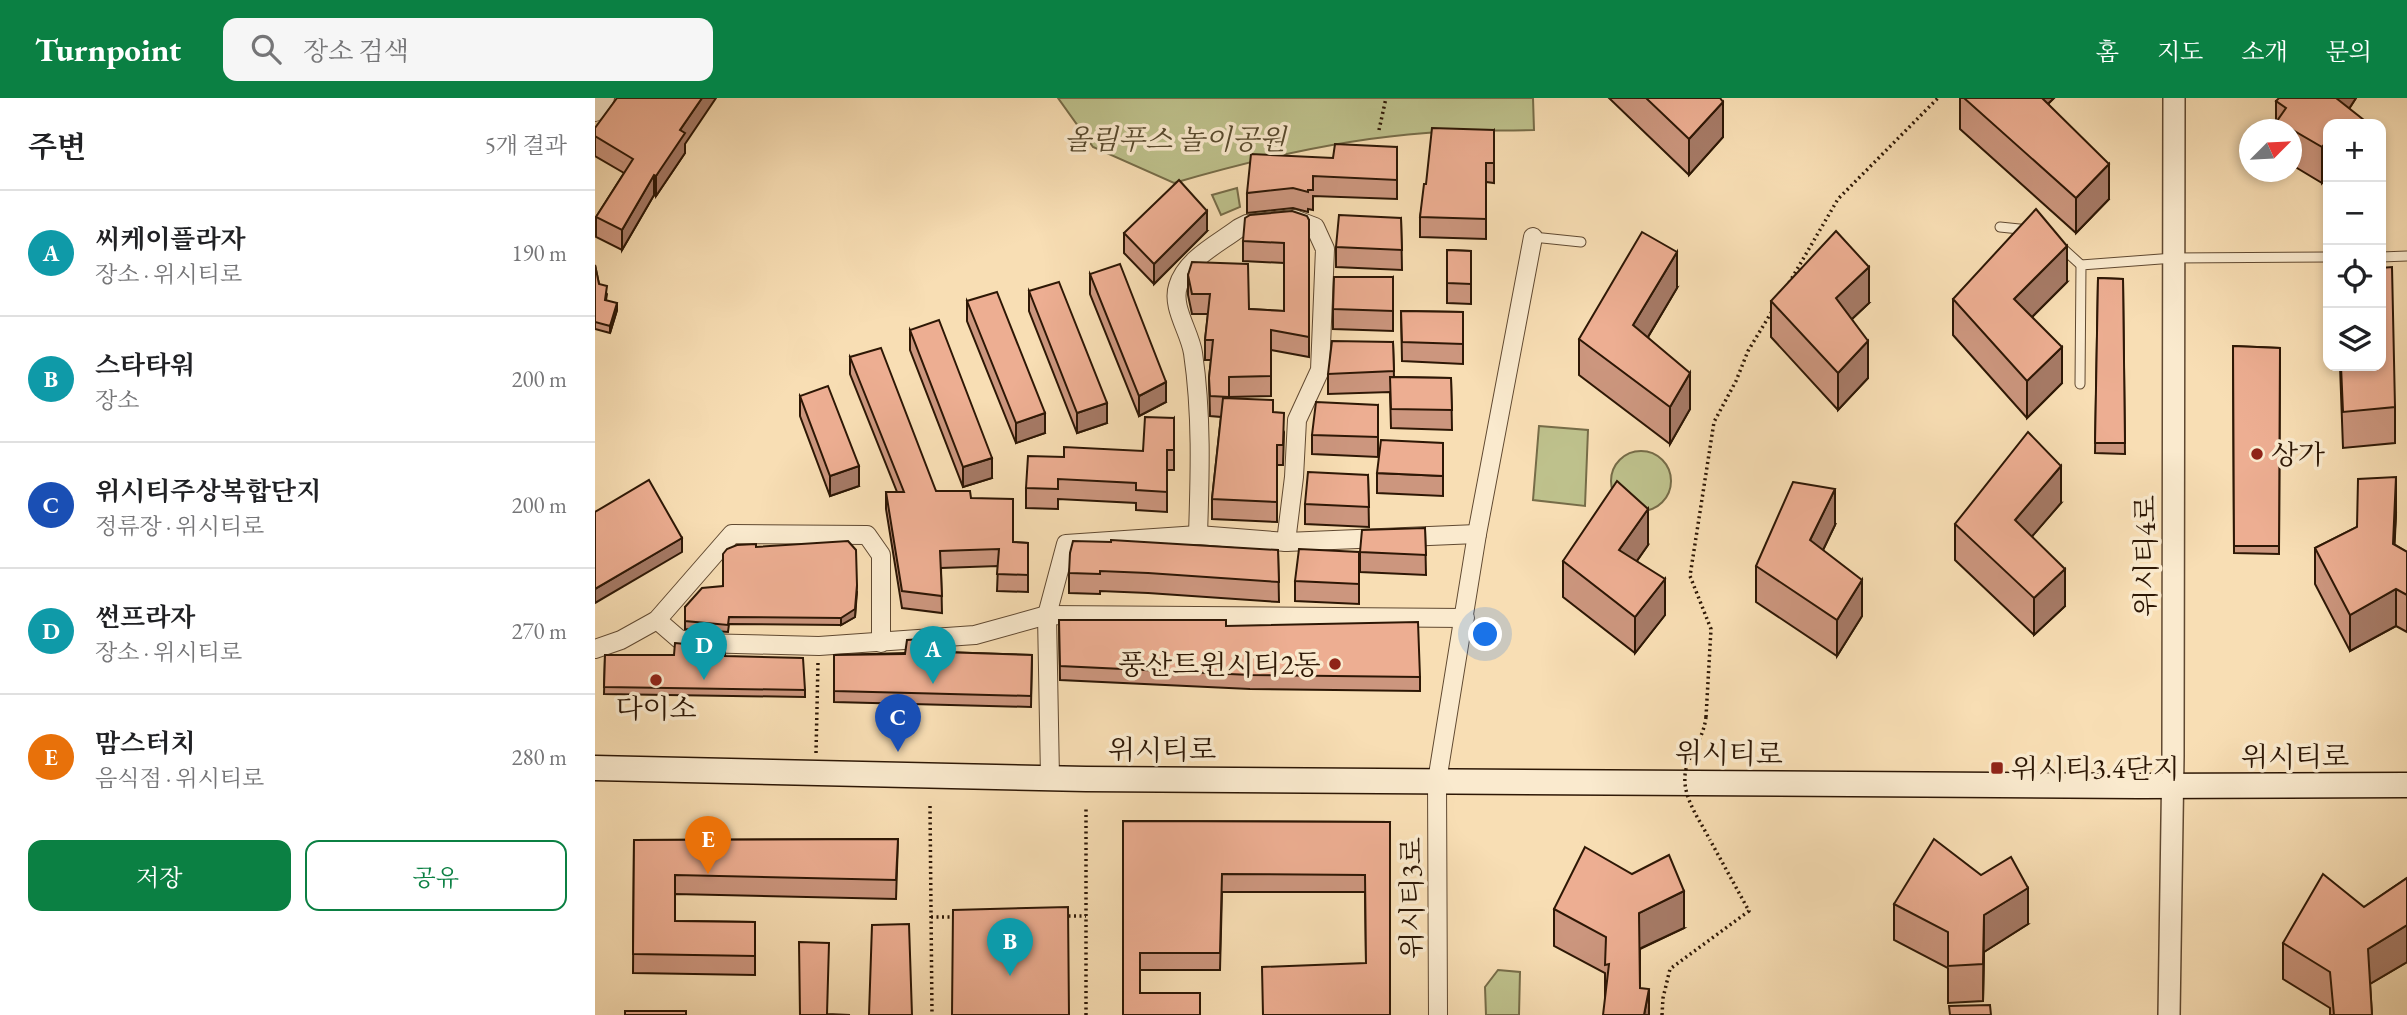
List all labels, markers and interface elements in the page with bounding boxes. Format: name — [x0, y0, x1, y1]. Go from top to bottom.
search box — [223, 18, 713, 81]
text: Turnpoint — [35, 28, 181, 71]
icon: search — [247, 30, 285, 68]
text: 장소 검색 — [303, 34, 409, 68]
text: 홈 — [2096, 36, 2119, 67]
text: 지도 — [2157, 36, 2203, 67]
text: 소개 — [2241, 36, 2288, 67]
text: 문의 — [2326, 36, 2372, 67]
north arrow — [2239, 119, 2302, 182]
map controls — [2323, 119, 2386, 371]
button: + — [2323, 119, 2386, 182]
park label: 올림푸스 놀이공원 — [1064, 121, 1288, 157]
text: 주변 — [28, 127, 86, 166]
text: 5개 결과 — [485, 130, 567, 160]
button: − — [2323, 182, 2386, 245]
text: 씨케이플라자 — [95, 222, 246, 256]
text: A — [43, 238, 59, 268]
text: 190 m — [511, 238, 567, 268]
button: locate — [2323, 245, 2386, 308]
text: 장소 · 위시티로 — [95, 259, 242, 289]
button: layers — [2323, 308, 2386, 371]
text: 스타타워 — [95, 348, 195, 382]
text: B — [44, 364, 58, 394]
text: 200 m — [511, 364, 567, 394]
text: 장소 — [95, 385, 139, 415]
place label: 상가 — [2271, 436, 2325, 472]
marker: 상가 — [2249, 446, 2265, 462]
text: 위시티주상복합단지 — [95, 474, 321, 508]
text: C — [43, 490, 59, 520]
text: 200 m — [511, 490, 567, 520]
street label: 위시티4로 — [2127, 495, 2163, 617]
text: 정류장 · 위시티로 — [95, 511, 264, 541]
text: 썬프라자 — [95, 600, 195, 634]
text: D — [42, 616, 60, 646]
text: 270 m — [511, 616, 567, 646]
your location — [1468, 617, 1502, 651]
pin: D — [681, 622, 727, 680]
pin: A — [910, 626, 956, 684]
text: 장소 · 위시티로 — [95, 637, 242, 667]
place label: 풍산트윈시티2동 — [1118, 646, 1321, 682]
marker: 풍산트윈시티2동 — [1327, 656, 1343, 672]
marker: 다이소 — [648, 672, 664, 688]
place label: 다이소 — [615, 690, 697, 726]
pin: C — [875, 694, 921, 752]
text: 맘스터치 — [95, 726, 195, 760]
street label: 위시티로 — [1108, 731, 1216, 767]
street label: 위시티로 — [1675, 734, 1783, 772]
street label: 위시티로 — [2241, 738, 2349, 774]
text: E — [44, 742, 58, 772]
text: 280 m — [511, 742, 567, 772]
place label: 위시티3.4단지 — [2011, 750, 2180, 786]
marker: 위시티3.4단지 — [1989, 760, 2005, 776]
text: 음식점 · 위시티로 — [95, 763, 264, 793]
pin: E — [685, 816, 731, 874]
street label: 위시티3로 — [1393, 837, 1429, 959]
button: 저장 — [28, 840, 291, 911]
button: 공유 — [305, 840, 567, 911]
pin: B — [987, 918, 1033, 976]

